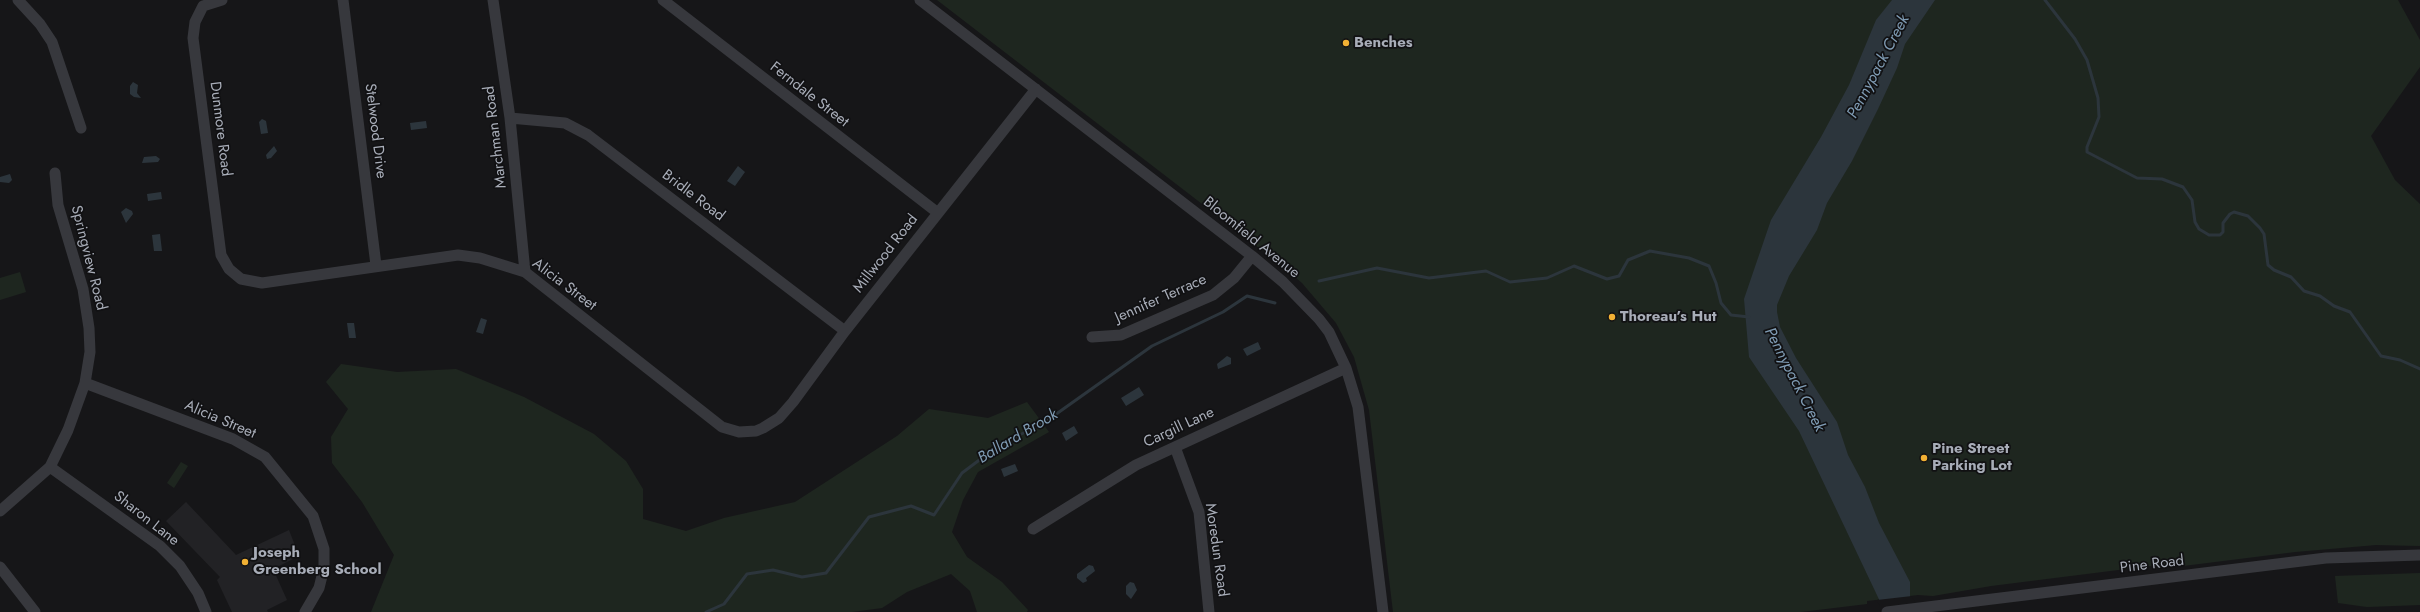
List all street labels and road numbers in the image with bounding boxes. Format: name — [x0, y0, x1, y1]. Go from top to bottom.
street label: Ferndale Street — [766, 59, 852, 131]
street label: Dunmore Road — [205, 81, 235, 177]
street label: Stelwood Drive — [360, 82, 390, 180]
street label: Marchman Road — [481, 85, 511, 189]
street label: Bridle Road — [658, 167, 728, 225]
street label: Bloomfield Avenue — [1199, 194, 1303, 282]
street label: Springview Road — [66, 204, 110, 312]
street label: Millwood Road — [850, 211, 922, 297]
street label: Alicia Street — [528, 255, 600, 315]
street label: Jennifer Terrace — [1112, 271, 1210, 327]
street label: Alicia Street — [182, 397, 258, 443]
street label: Cargill Lane — [1141, 404, 1217, 452]
street label: Sharon Lane — [110, 488, 182, 550]
street label: Moredun Road — [1201, 502, 1231, 598]
street label: Pine Road — [2119, 552, 2185, 578]

